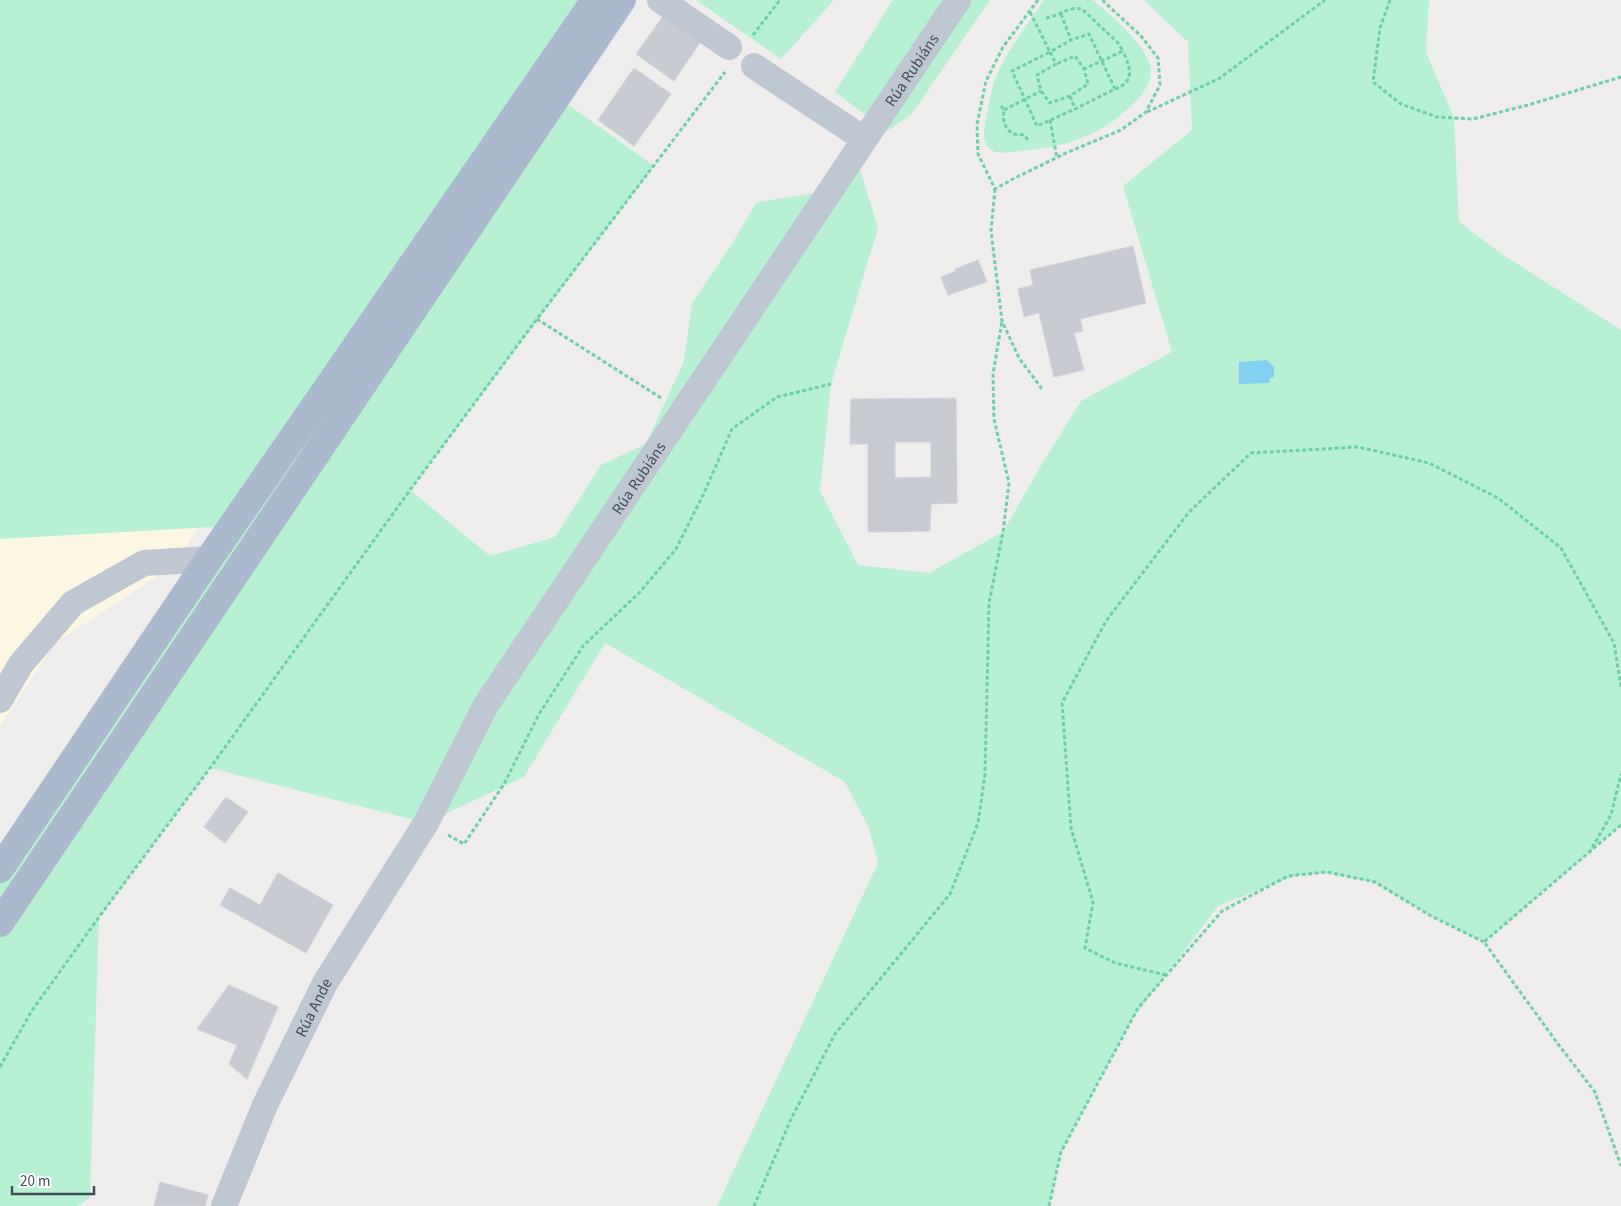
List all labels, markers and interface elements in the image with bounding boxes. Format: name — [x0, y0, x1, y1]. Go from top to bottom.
street label: Rúa Rubiáns — [880, 29, 945, 111]
street label: Rúa Rubiáns — [607, 437, 671, 519]
street label: Rúa Ande — [290, 974, 338, 1041]
scale bar — [12, 1164, 95, 1196]
text: 20 m — [20, 1171, 50, 1192]

